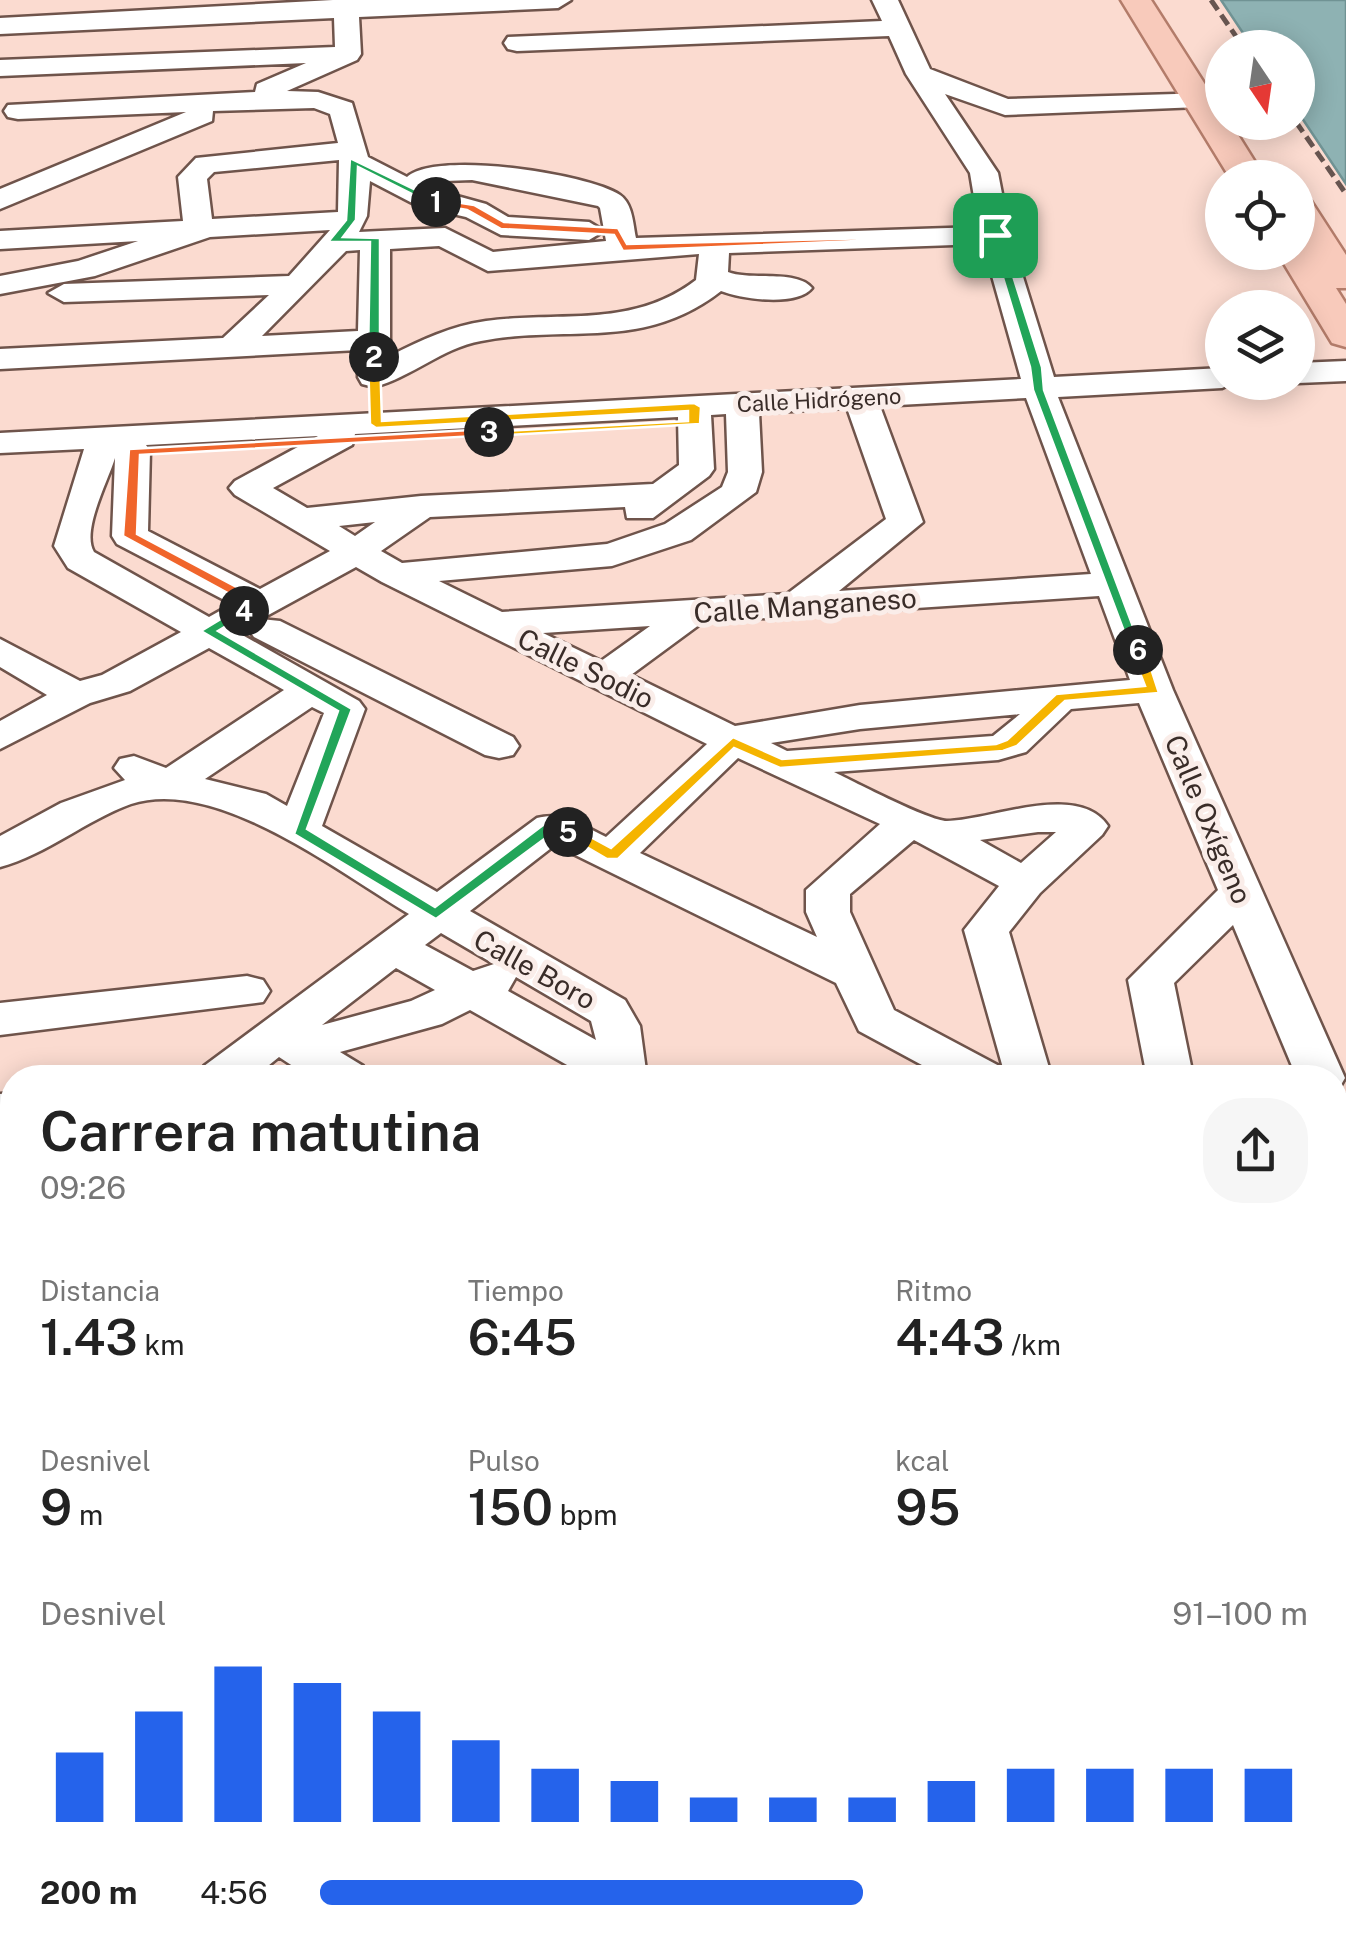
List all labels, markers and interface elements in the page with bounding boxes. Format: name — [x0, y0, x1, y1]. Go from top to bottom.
north arrow — [1205, 30, 1315, 140]
map controls — [1205, 30, 1315, 400]
button: locate — [1205, 160, 1315, 270]
pin: 1 — [411, 177, 461, 227]
text: 1 — [430, 185, 442, 218]
pin — [953, 193, 1038, 278]
icon: arrive — [968, 208, 1023, 263]
button: layers — [1205, 290, 1315, 400]
pin: 2 — [349, 332, 399, 382]
text: 2 — [365, 340, 383, 373]
street label: Calle Hidrógeno — [736, 383, 902, 417]
pin: 3 — [464, 407, 514, 457]
text: 3 — [480, 415, 498, 448]
street label: Calle Manganeso — [692, 581, 918, 629]
pin: 4 — [219, 586, 269, 636]
text: 4 — [235, 594, 253, 627]
street label: Calle Sodio — [513, 621, 659, 715]
pin: 6 — [1113, 625, 1163, 675]
text: 6 — [1129, 633, 1147, 666]
street label: Calle Oxígeno — [1159, 730, 1259, 908]
pin: 5 — [543, 807, 593, 857]
text: 5 — [559, 815, 577, 848]
street label: Calle Boro — [468, 922, 602, 1016]
button: share — [1203, 1098, 1308, 1203]
text: Carrera matutina — [40, 1099, 481, 1163]
text: 09:26 — [40, 1169, 126, 1206]
text: Distancia — [40, 1274, 160, 1307]
text: Tiempo — [468, 1274, 564, 1307]
text: Ritmo — [895, 1274, 972, 1307]
text: 1.43 — [40, 1307, 138, 1366]
text: 6:45 — [468, 1307, 577, 1366]
text: 4:43 — [895, 1307, 1004, 1366]
text: km — [138, 1328, 185, 1361]
text: /km — [1004, 1328, 1061, 1361]
text: Desnivel — [40, 1444, 151, 1477]
text: Pulso — [468, 1444, 540, 1477]
text: kcal — [895, 1444, 949, 1477]
text: 9 — [40, 1477, 72, 1536]
text: 150 — [468, 1477, 553, 1536]
text: 95 — [895, 1477, 960, 1536]
text: m — [72, 1498, 103, 1531]
text: bpm — [553, 1498, 617, 1531]
text: Desnivel — [40, 1595, 166, 1632]
text: 91–100 m — [1172, 1595, 1308, 1632]
text: 200 m — [40, 1874, 137, 1911]
text: 4:56 — [200, 1874, 268, 1911]

